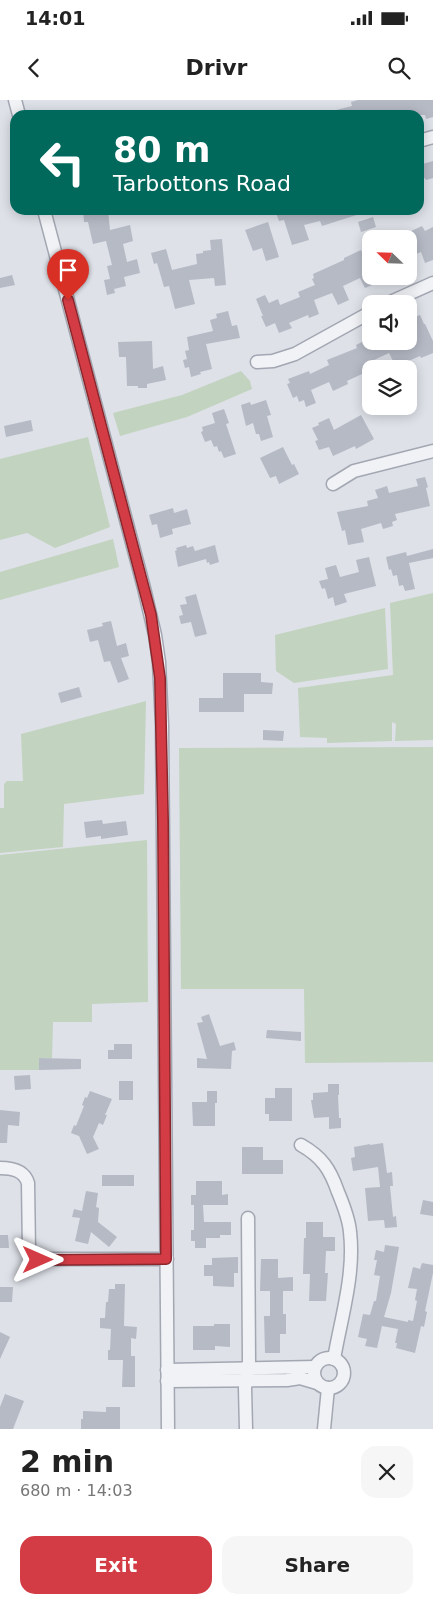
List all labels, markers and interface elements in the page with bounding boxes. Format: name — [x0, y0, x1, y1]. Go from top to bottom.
text: 14:01 — [25, 7, 85, 29]
icon: back — [20, 54, 48, 82]
icon: search — [385, 54, 413, 82]
text: Drivr — [186, 55, 247, 80]
icon: left — [30, 130, 95, 195]
text: 80 m — [113, 130, 210, 170]
text: Tarbottons Road — [113, 171, 291, 196]
north arrow — [362, 230, 418, 285]
map controls — [362, 230, 417, 415]
pin — [47, 249, 89, 300]
icon: arrive — [54, 256, 82, 284]
button: sound — [362, 295, 417, 350]
button: layers — [362, 360, 417, 415]
position arrow — [11, 1233, 63, 1285]
text: 2 min — [20, 1444, 114, 1479]
button: close — [361, 1446, 413, 1498]
text: 680 m · 14:03 — [20, 1481, 133, 1500]
button: Exit — [20, 1536, 212, 1594]
button: Share — [222, 1536, 413, 1594]

